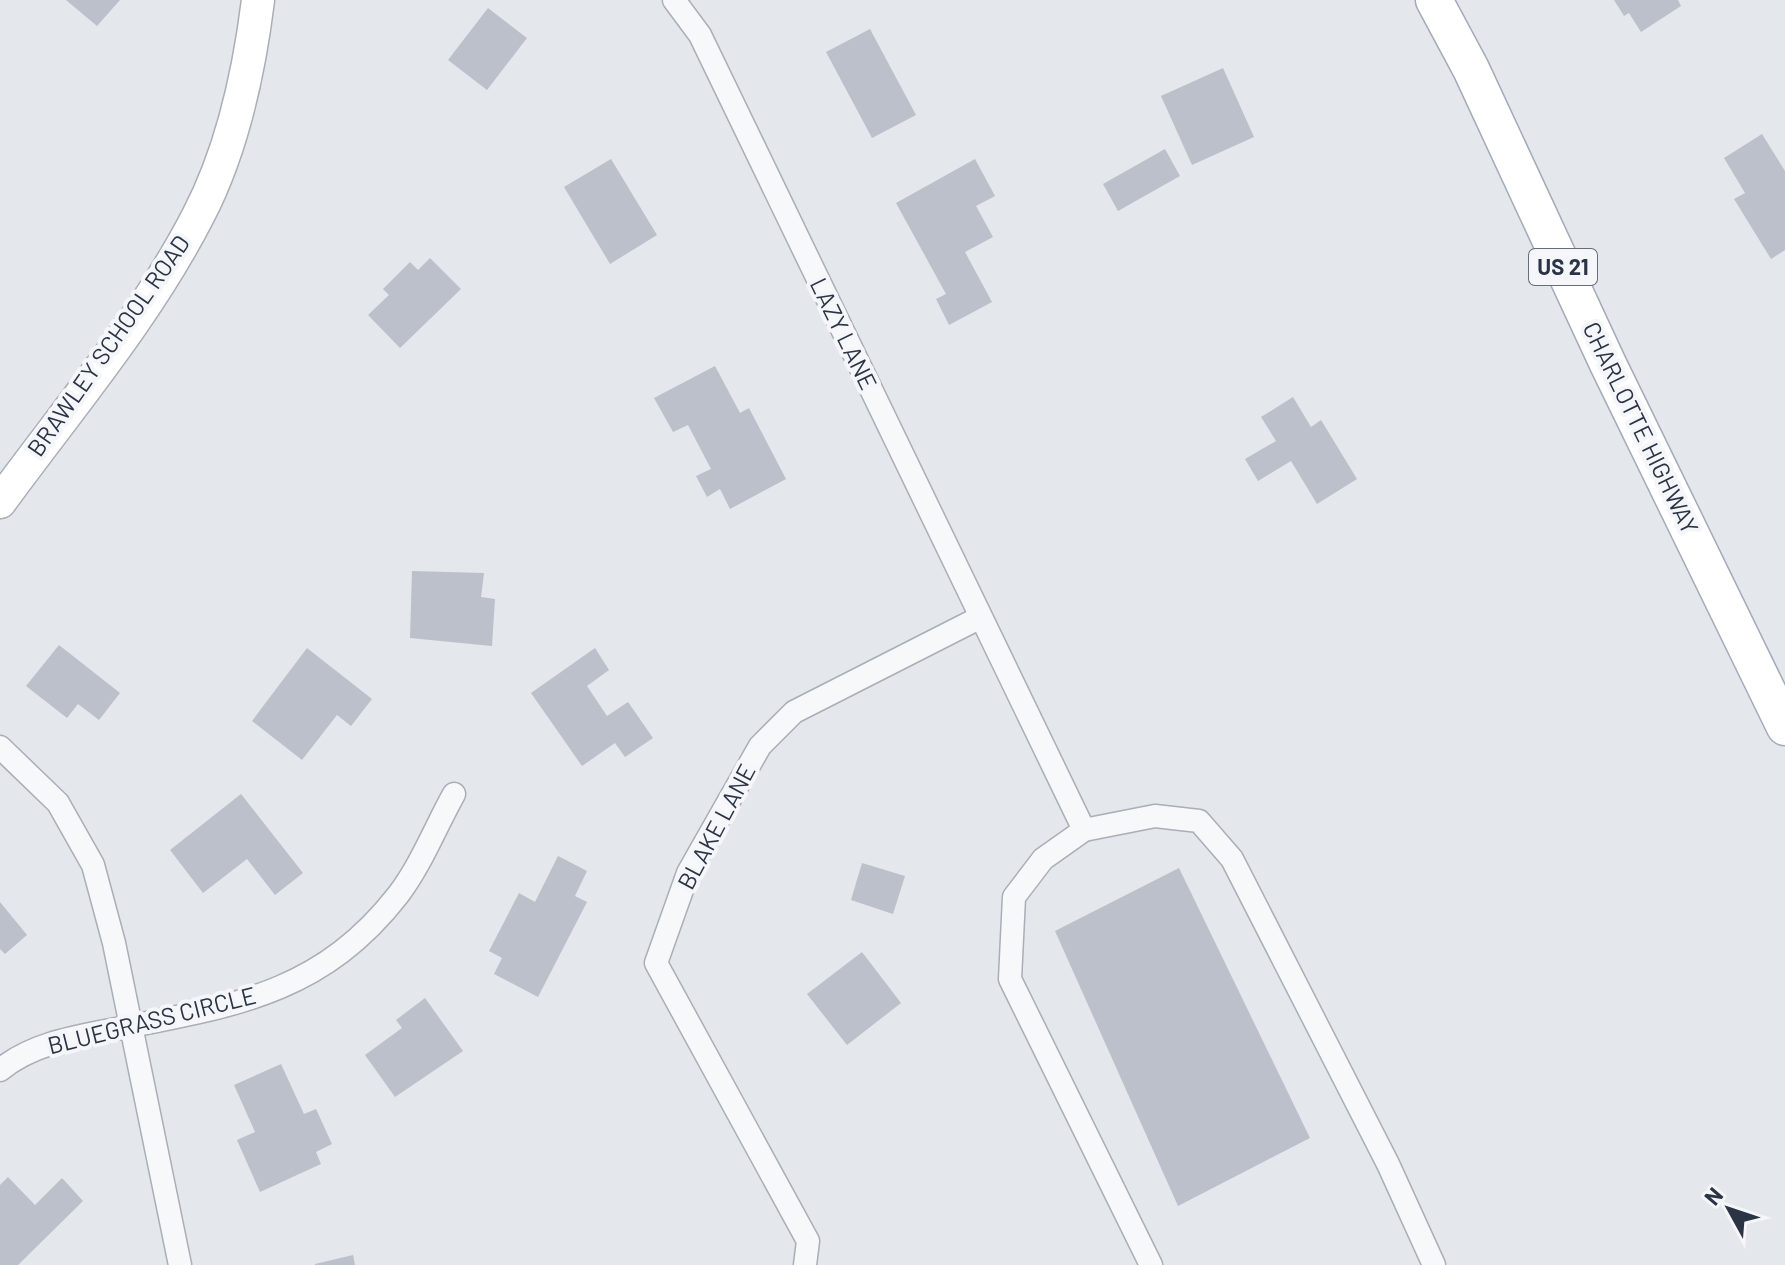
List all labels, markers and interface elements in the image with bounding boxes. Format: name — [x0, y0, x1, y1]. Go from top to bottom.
street label: BRAWLEY SCHOOL ROAD — [20, 229, 195, 461]
road number: US 21 — [1529, 249, 1597, 285]
street label: LAZY LANE — [805, 273, 884, 394]
street label: CHARLOTTE HIGHWAY — [1577, 317, 1705, 538]
street label: BLAKE LANE — [671, 759, 761, 894]
street label: BLUEGRASS CIRCLE — [44, 980, 259, 1059]
north arrow — [1689, 1169, 1769, 1249]
text: N — [1698, 1182, 1728, 1209]

